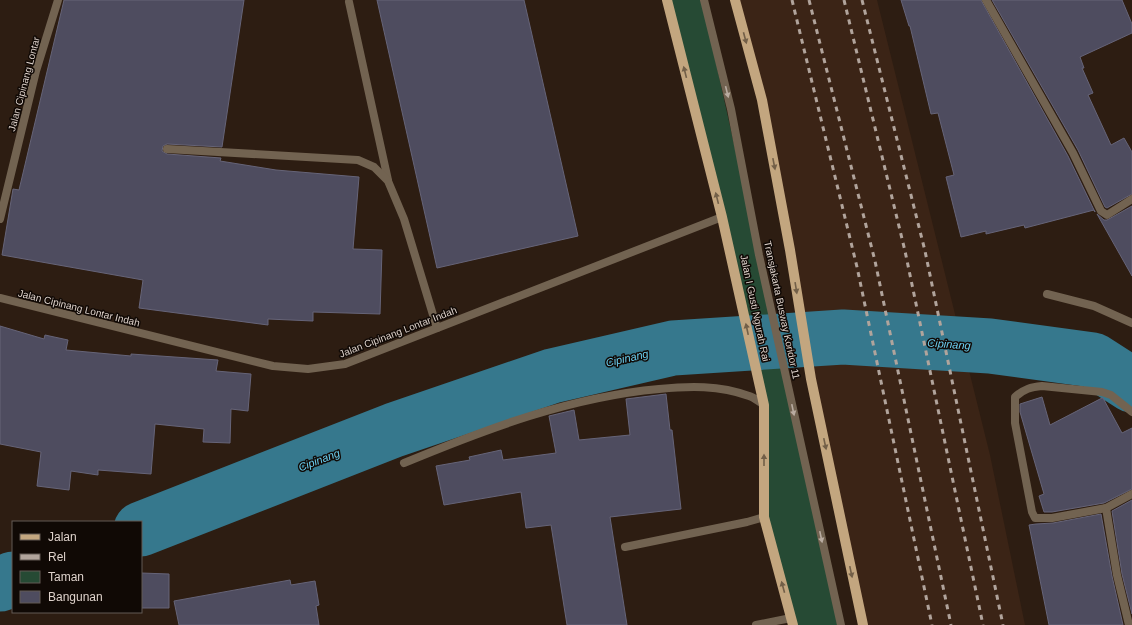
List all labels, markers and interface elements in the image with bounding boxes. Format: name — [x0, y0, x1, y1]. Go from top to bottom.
one-way arrow — [742, 32, 748, 44]
street label: Jalan Cipinang Lontar — [6, 35, 42, 132]
one-way arrow — [682, 66, 688, 78]
one-way arrow — [724, 86, 730, 98]
one-way arrow — [772, 158, 778, 170]
one-way arrow — [714, 192, 720, 204]
street label: Transjakarta Busway Koridor 11 — [762, 240, 802, 381]
street label: Jalan I Gusti Ngurah Rai — [738, 254, 772, 362]
one-way arrow — [793, 282, 799, 294]
street label: Jalan Cipinang Lontar Indah — [17, 288, 141, 328]
street label: Jalan Cipinang Lontar Indah — [338, 304, 458, 360]
one-way arrow — [743, 323, 749, 335]
water label: Cipinang — [927, 337, 972, 352]
water label: Cipinang — [604, 347, 650, 369]
one-way arrow — [791, 404, 797, 416]
one-way arrow — [822, 438, 828, 450]
water label: Cipinang — [297, 446, 342, 473]
one-way arrow — [761, 453, 767, 466]
legend — [12, 521, 142, 613]
text: Jalan — [48, 530, 77, 544]
one-way arrow — [819, 531, 825, 543]
text: Rel — [48, 550, 66, 564]
one-way arrow — [849, 565, 855, 578]
text: Taman — [48, 570, 84, 584]
one-way arrow — [780, 581, 786, 593]
text: Bangunan — [48, 590, 103, 604]

